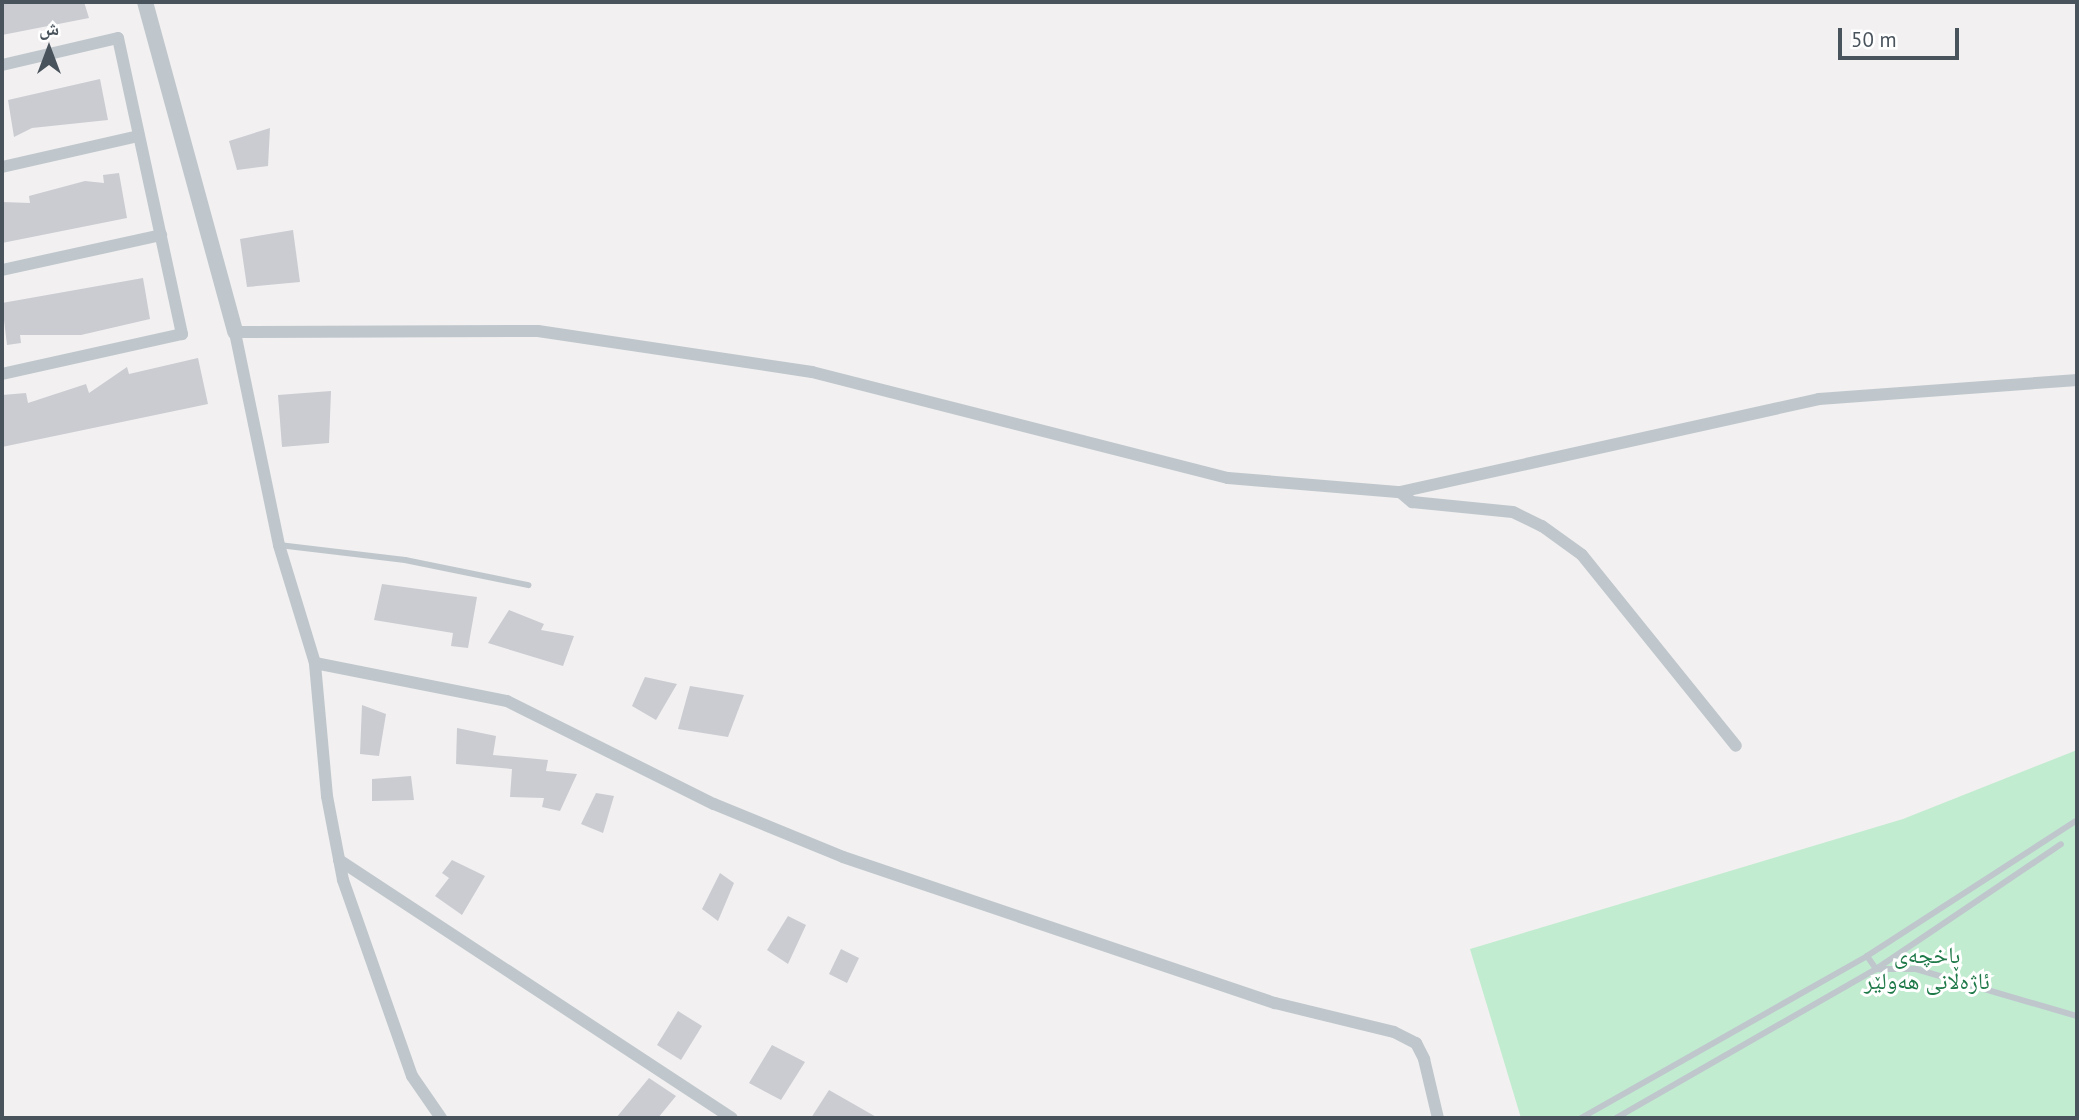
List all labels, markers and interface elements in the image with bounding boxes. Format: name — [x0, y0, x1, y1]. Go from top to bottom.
north arrow — [14, 14, 84, 84]
scale bar — [1841, 14, 1962, 58]
text: ش — [39, 16, 59, 40]
text: 50 m — [1851, 26, 1897, 53]
park label: باخچەی ئاژەڵانی هەولێر — [1864, 941, 1990, 995]

